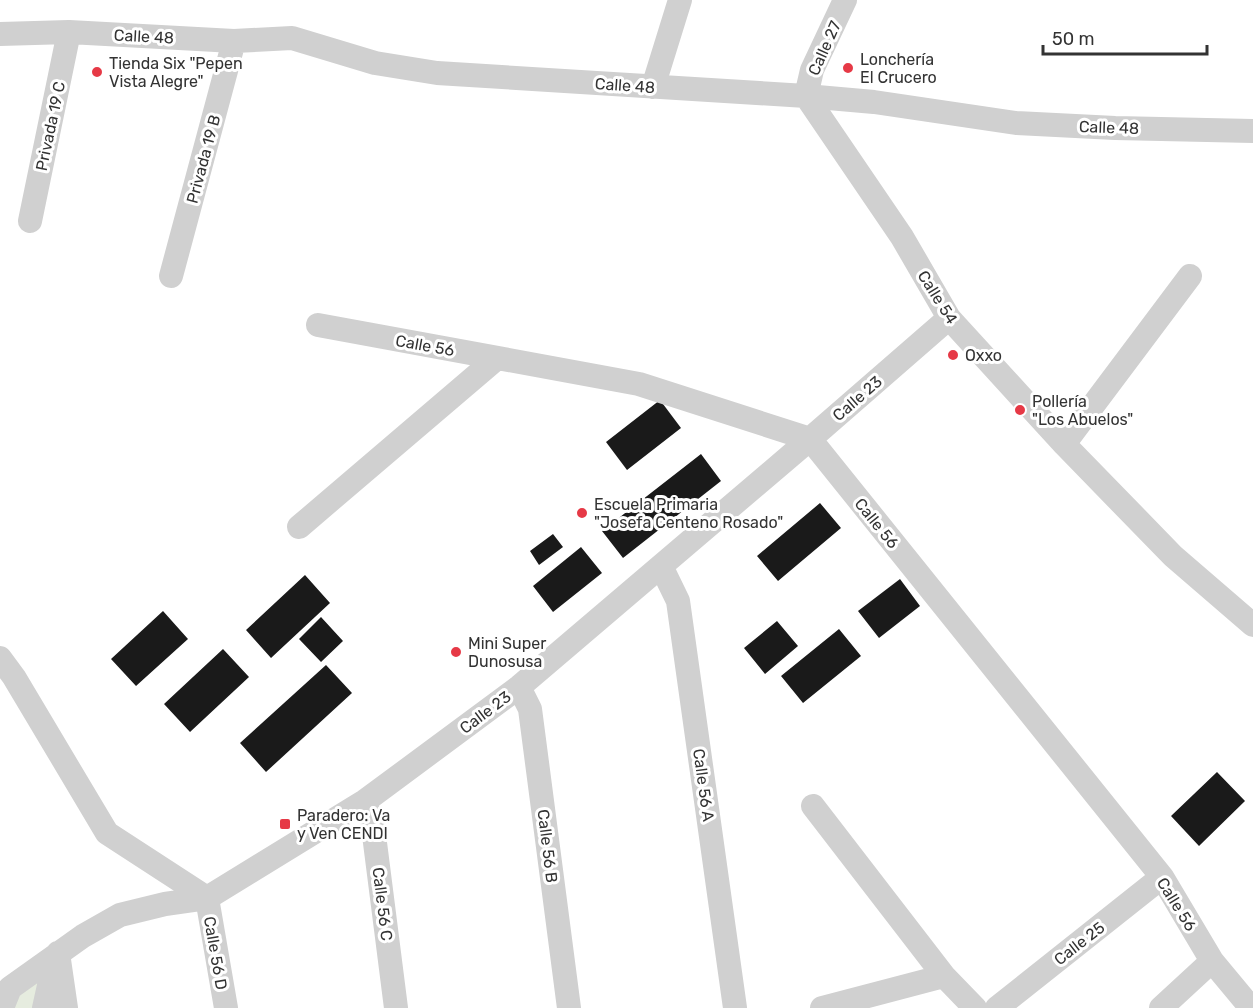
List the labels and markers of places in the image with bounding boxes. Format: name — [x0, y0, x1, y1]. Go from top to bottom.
place label: Lonchería El Crucero — [860, 50, 937, 87]
place label: Tienda Six "Pepen Vista Alegre" — [109, 54, 243, 91]
marker: Lonchería El Crucero — [841, 61, 855, 75]
marker: Tienda Six "Pepen Vista Alegre" — [90, 65, 104, 79]
place label: Oxxo — [965, 346, 1002, 365]
marker: Oxxo — [946, 348, 960, 362]
place label: Pollería "Los Abuelos" — [1032, 392, 1133, 429]
marker: Pollería "Los Abuelos" — [1013, 403, 1027, 417]
place label: Escuela Primaria "Josefa Centeno Rosado" — [594, 495, 783, 532]
marker: Escuela Primaria "Josefa Centeno Rosado" — [575, 506, 589, 520]
place label: Mini Super Dunosusa — [468, 634, 546, 671]
marker: Mini Super Dunosusa — [449, 645, 463, 659]
place label: Paradero: Va y Ven CENDI — [297, 806, 390, 843]
marker: Paradero: Va y Ven CENDI — [278, 817, 292, 831]

